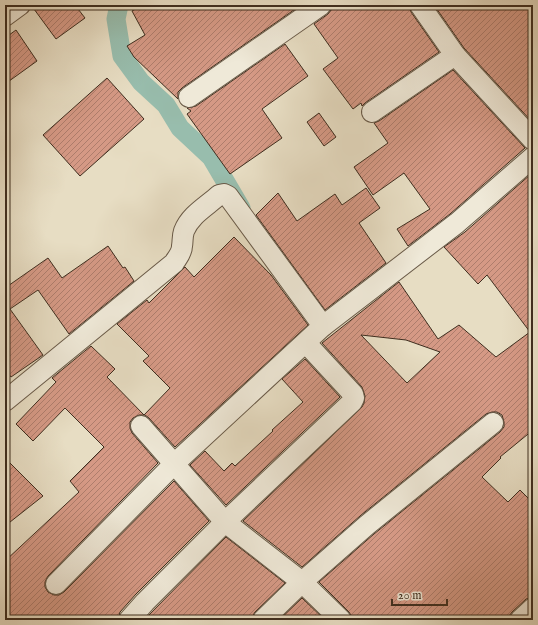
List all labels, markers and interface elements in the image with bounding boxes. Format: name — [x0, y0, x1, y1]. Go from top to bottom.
scale bar — [392, 581, 447, 607]
text: 20 m — [398, 588, 421, 603]

